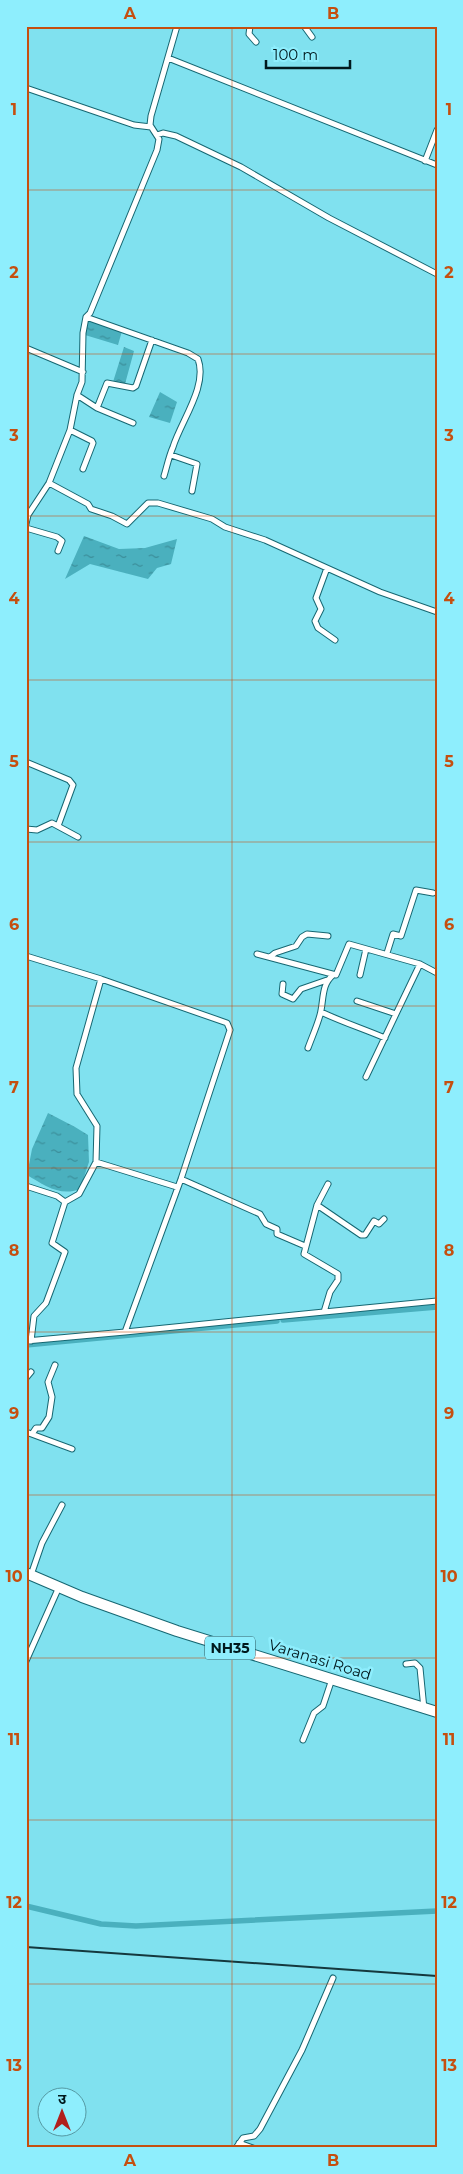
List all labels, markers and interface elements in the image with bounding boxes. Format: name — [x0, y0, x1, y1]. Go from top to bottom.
text: A — [123, 4, 137, 23]
text: B — [327, 4, 339, 23]
scale bar — [266, 38, 349, 70]
text: 100 m — [273, 45, 318, 64]
text: 1 — [11, 100, 17, 119]
text: 1 — [446, 100, 452, 119]
text: 2 — [9, 263, 19, 282]
text: 2 — [444, 263, 454, 282]
text: 3 — [8, 426, 19, 445]
text: 3 — [443, 426, 454, 445]
text: 4 — [8, 589, 20, 608]
text: 4 — [443, 589, 455, 608]
text: 5 — [9, 752, 19, 771]
text: 5 — [444, 752, 454, 771]
text: 6 — [9, 915, 19, 934]
text: 6 — [444, 915, 454, 934]
text: 7 — [9, 1078, 19, 1097]
text: 7 — [444, 1078, 454, 1097]
text: 8 — [9, 1241, 19, 1260]
text: 8 — [444, 1241, 454, 1260]
text: 9 — [9, 1404, 19, 1423]
text: 9 — [444, 1404, 454, 1423]
text: 10 — [5, 1567, 23, 1586]
text: 10 — [440, 1567, 458, 1586]
street label: Varanasi Road — [267, 1635, 374, 1684]
road number: NH35 — [205, 1636, 255, 1660]
text: 11 — [8, 1730, 20, 1749]
text: 11 — [443, 1730, 455, 1749]
text: 12 — [6, 1893, 22, 1912]
text: 12 — [441, 1893, 457, 1912]
text: 13 — [6, 2056, 22, 2075]
text: 13 — [441, 2056, 457, 2075]
north arrow — [38, 2086, 88, 2136]
text: उ — [58, 2090, 67, 2108]
text: A — [123, 2151, 137, 2170]
text: B — [327, 2151, 339, 2170]

